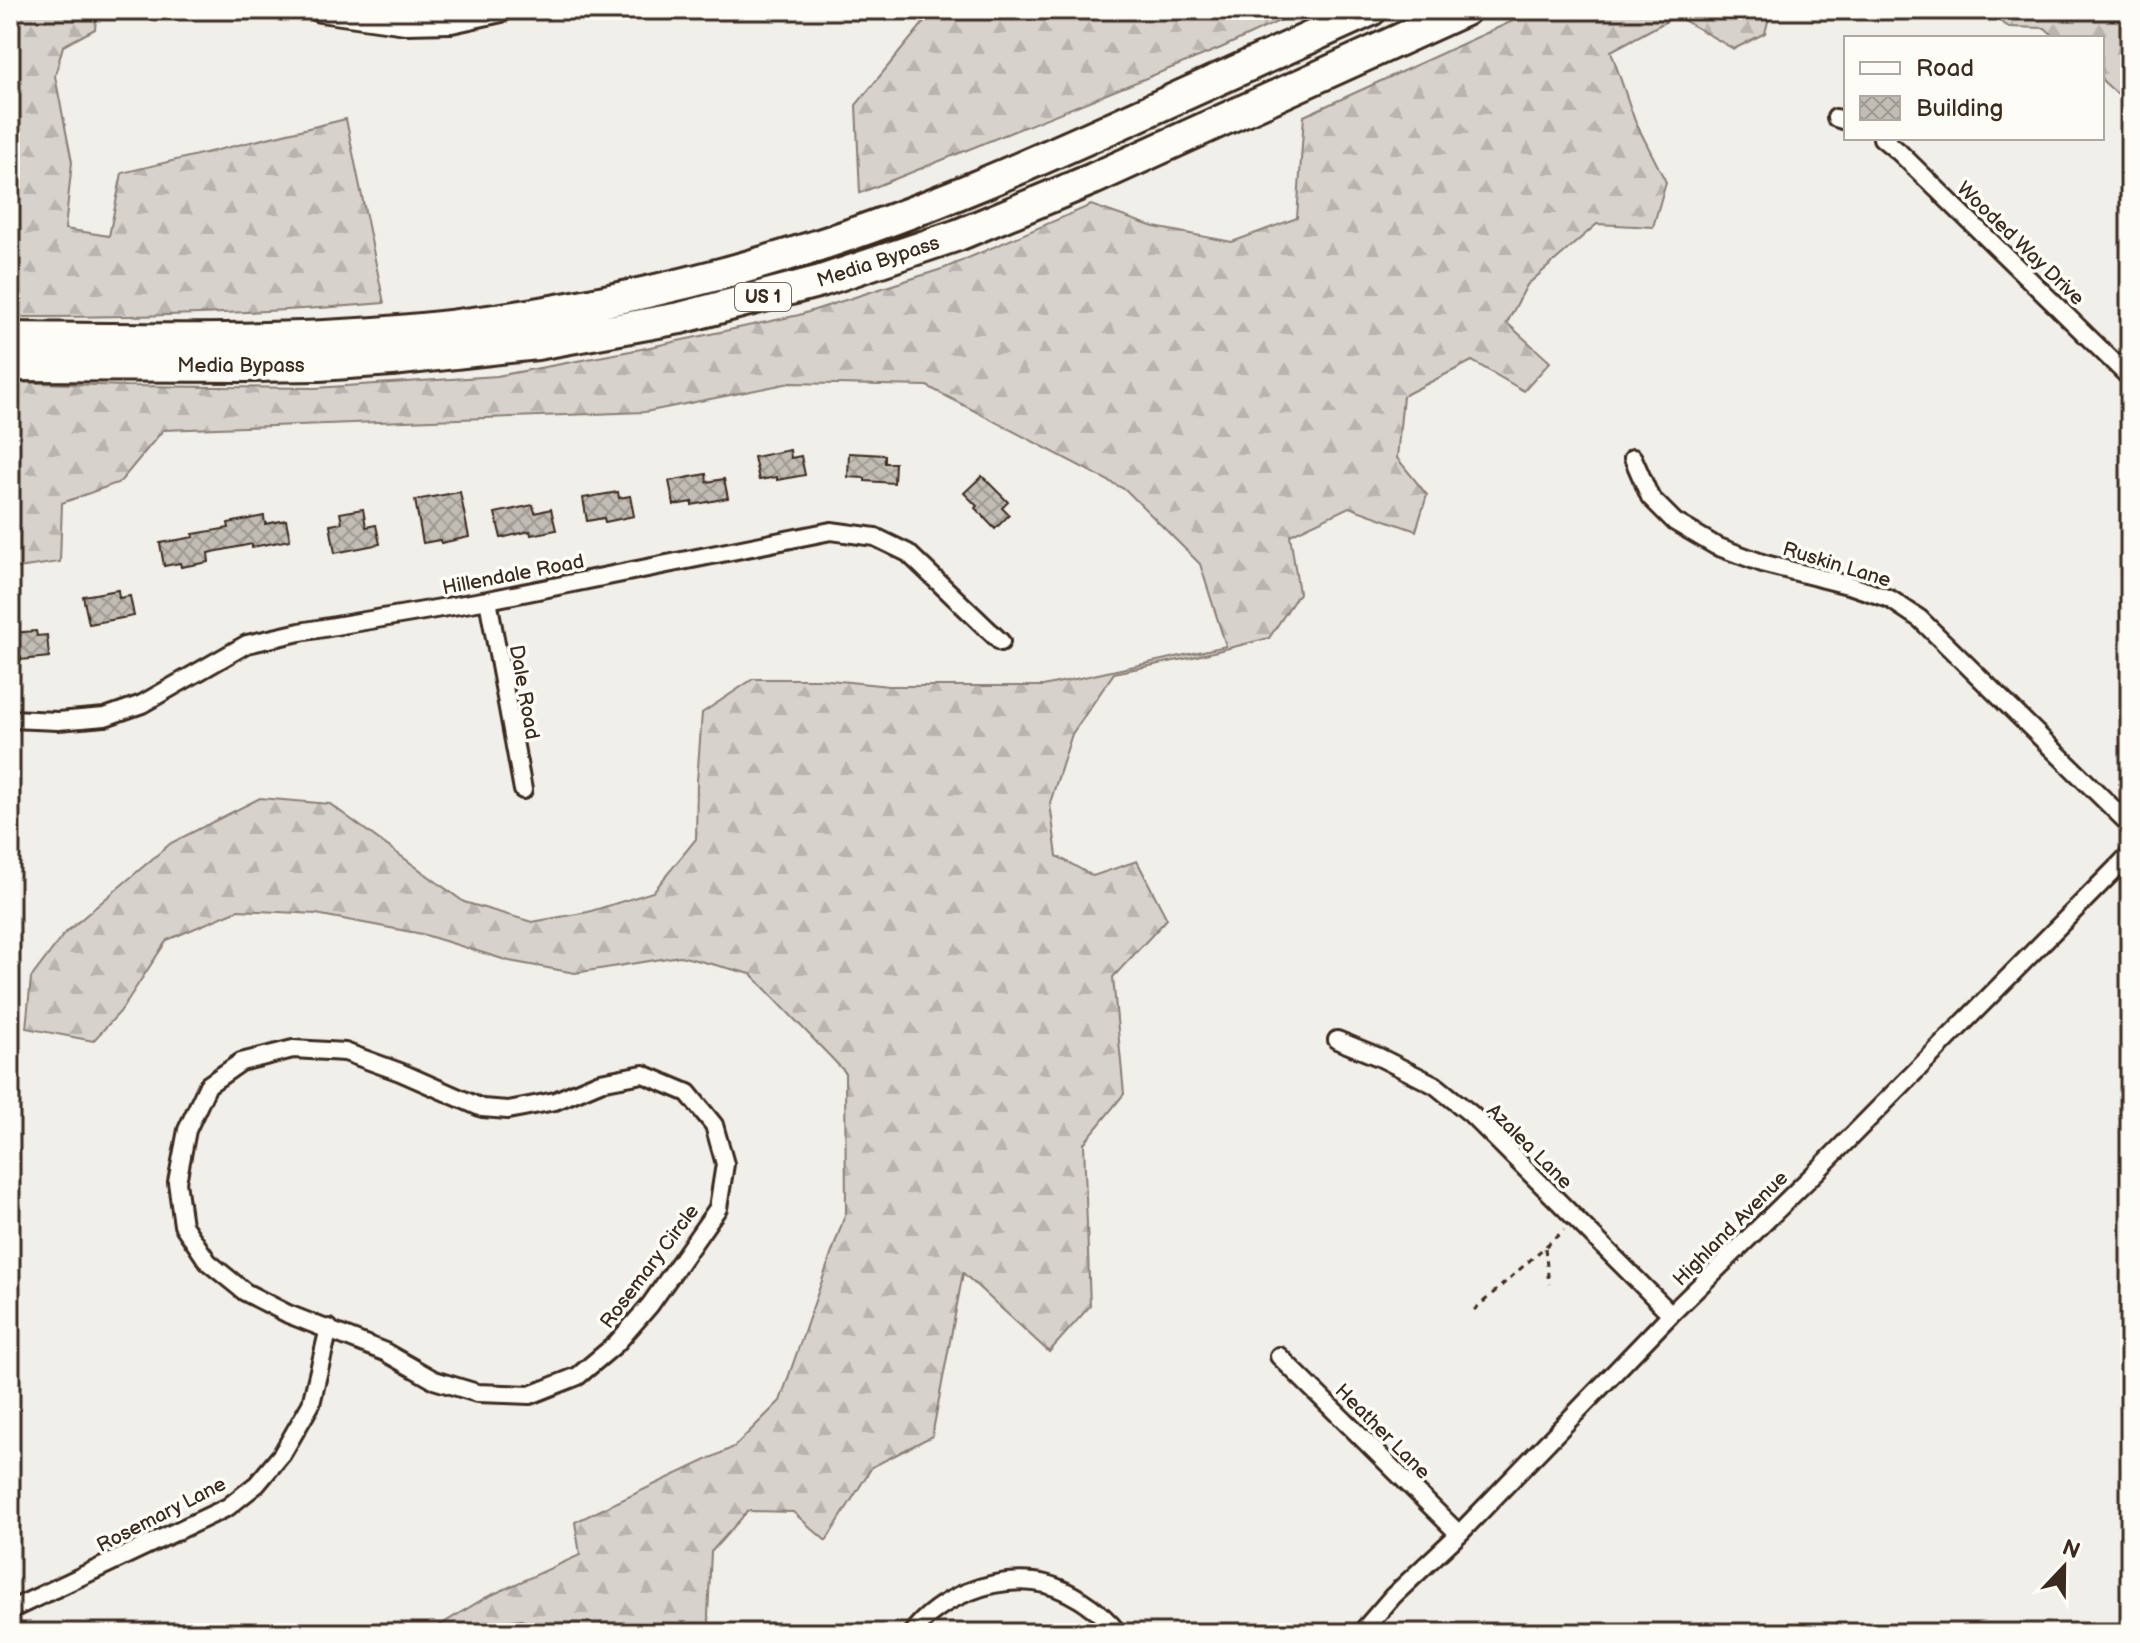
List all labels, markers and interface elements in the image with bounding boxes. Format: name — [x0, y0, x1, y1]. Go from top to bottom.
legend — [1844, 36, 2104, 140]
text: Road — [1916, 54, 1974, 83]
text: Building — [1916, 94, 2003, 123]
street label: Wooded Way Drive — [1952, 177, 2089, 311]
street label: Media Bypass — [814, 231, 943, 293]
road number: US 1 — [735, 283, 791, 311]
street label: Media Bypass — [177, 354, 305, 378]
street label: Ruskin Lane — [1780, 537, 1894, 593]
street label: Hillendale Road — [440, 549, 586, 600]
street label: Dale Road — [504, 643, 544, 741]
street label: Azalea Lane — [1482, 1099, 1577, 1195]
street label: Highland Avenue — [1668, 1166, 1793, 1291]
street label: Rosemary Circle — [595, 1200, 704, 1333]
street label: Heather Lane — [1330, 1379, 1435, 1484]
street label: Rosemary Lane — [93, 1472, 230, 1558]
north arrow — [2024, 1527, 2104, 1607]
text: N — [2058, 1534, 2084, 1565]

